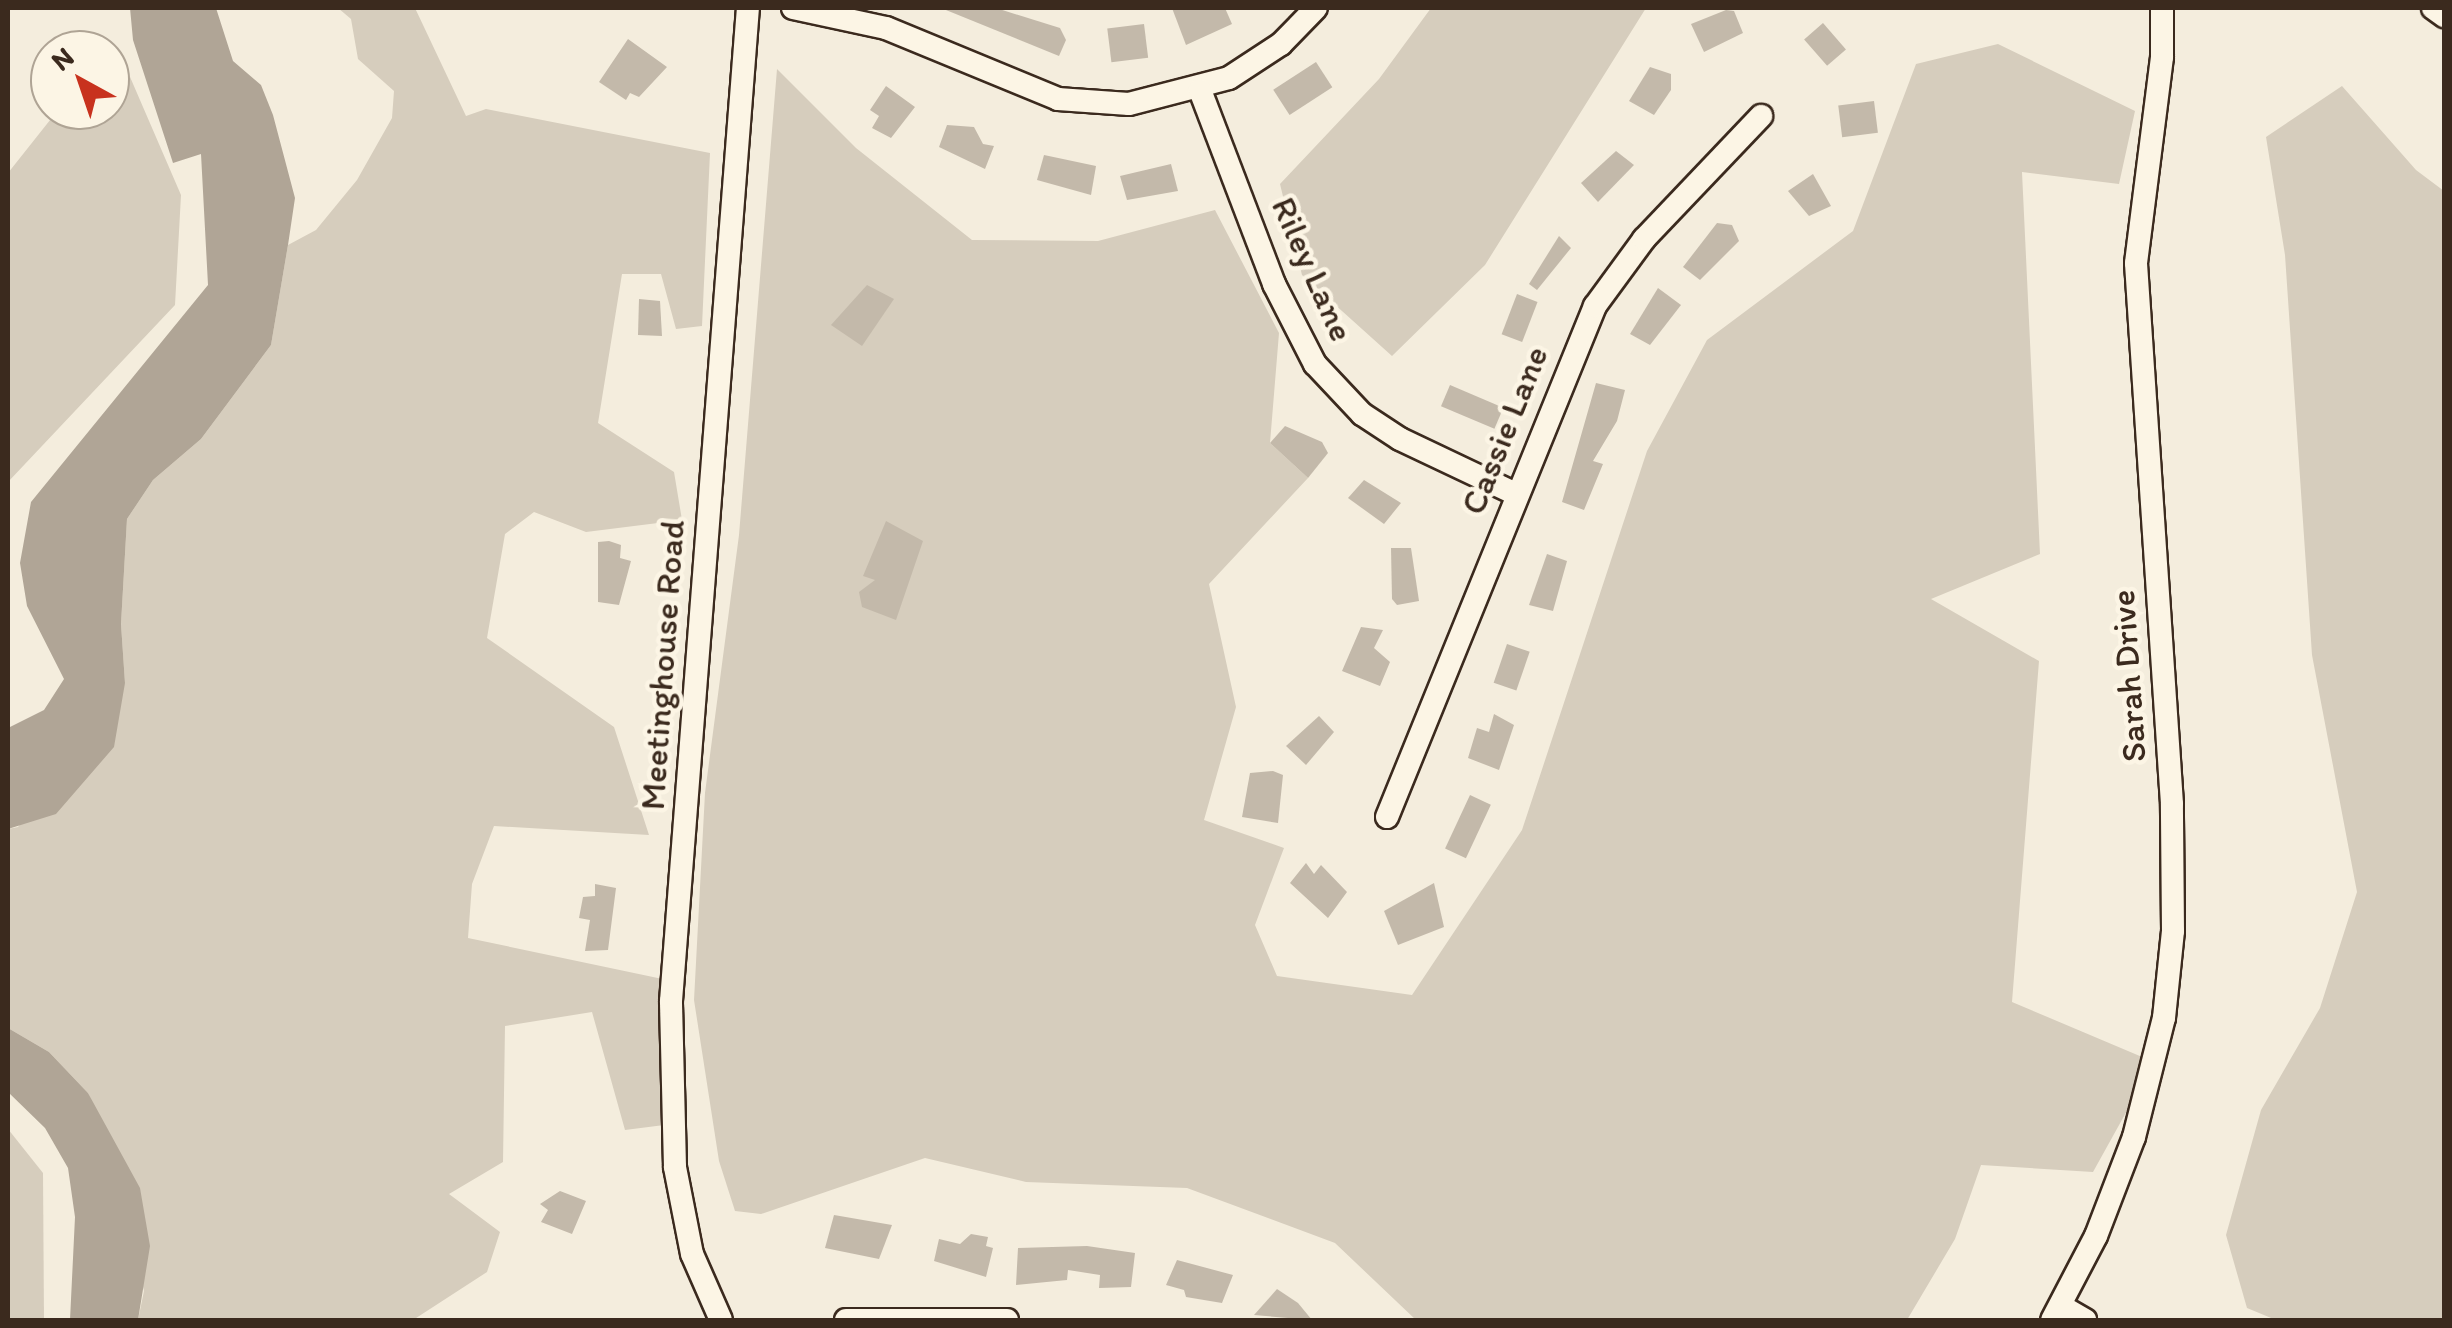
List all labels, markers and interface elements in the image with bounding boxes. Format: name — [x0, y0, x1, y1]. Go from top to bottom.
north arrow — [30, 30, 130, 130]
text: N — [44, 39, 80, 78]
street label: Riley Lane — [1263, 190, 1363, 348]
street label: Cassie Lane — [1451, 340, 1557, 520]
street label: Meetinghouse Road — [631, 518, 693, 812]
street label: Sarah Drive — [2101, 588, 2155, 764]

